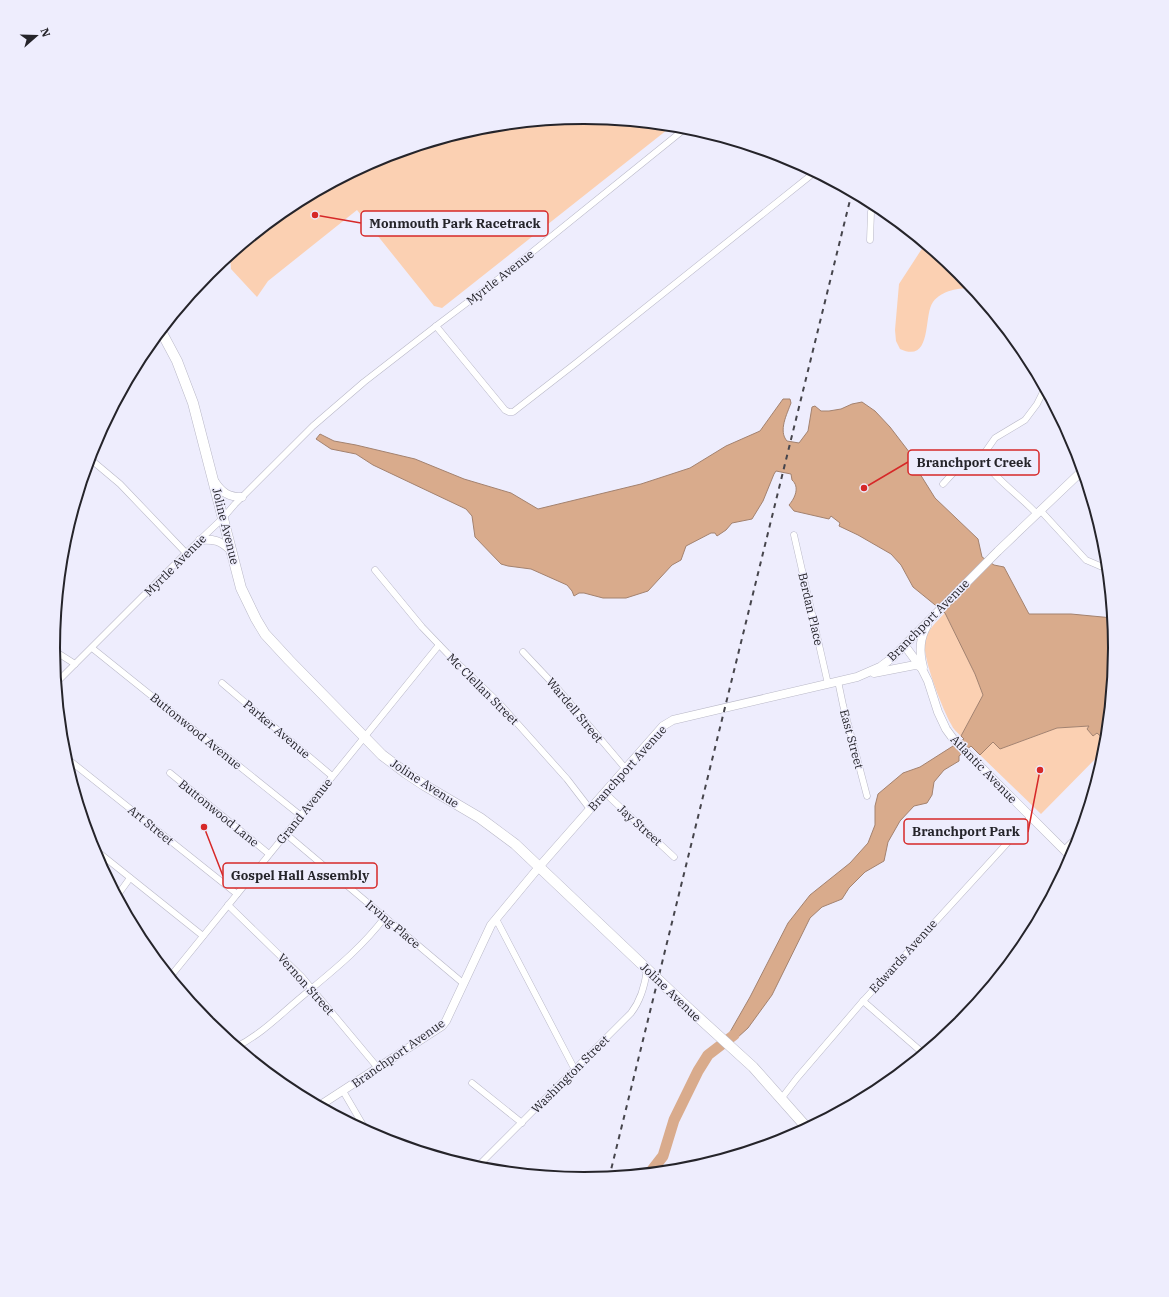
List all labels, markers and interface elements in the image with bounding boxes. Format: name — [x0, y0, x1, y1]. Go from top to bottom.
north arrow — [16, 16, 56, 56]
text: N — [37, 26, 54, 39]
callout: Monmouth Park Racetrack — [361, 211, 548, 236]
text: Monmouth Park Racetrack — [369, 215, 542, 232]
street label: Myrtle Avenue — [463, 246, 537, 308]
callout: Branchport Creek — [908, 450, 1039, 475]
text: Branchport Creek — [917, 454, 1032, 471]
street label: Joline Avenue — [209, 486, 243, 566]
street label: Myrtle Avenue — [141, 531, 209, 599]
street label: Berdan Place — [795, 571, 827, 647]
street label: Branchport Avenue — [884, 576, 972, 664]
street label: Mc Clellan Street — [444, 650, 522, 728]
street label: Wardell Street — [543, 674, 607, 746]
street label: Buttonwood Avenue — [147, 690, 245, 772]
street label: Parker Avenue — [240, 697, 314, 761]
street label: East Street — [837, 708, 867, 770]
street label: Branchport Avenue — [585, 722, 669, 814]
street label: Atlantic Avenue — [948, 732, 1020, 806]
street label: Joline Avenue — [388, 755, 462, 811]
street label: Grand Avenue — [273, 775, 335, 847]
street label: Buttonwood Lane — [176, 776, 262, 850]
street label: Jay Street — [615, 801, 665, 849]
street label: Art Street — [125, 802, 177, 848]
callout: Branchport Park — [904, 819, 1028, 844]
text: Branchport Park — [912, 823, 1021, 840]
callout: Gospel Hall Assembly — [223, 863, 377, 888]
text: Gospel Hall Assembly — [231, 867, 370, 884]
street label: Irving Place — [362, 897, 424, 951]
street label: Edwards Avenue — [866, 916, 940, 996]
street label: Vernon Street — [274, 950, 338, 1018]
street label: Joline Avenue — [638, 959, 704, 1025]
street label: Branchport Avenue — [349, 1015, 447, 1091]
street label: Washington Street — [528, 1032, 612, 1116]

